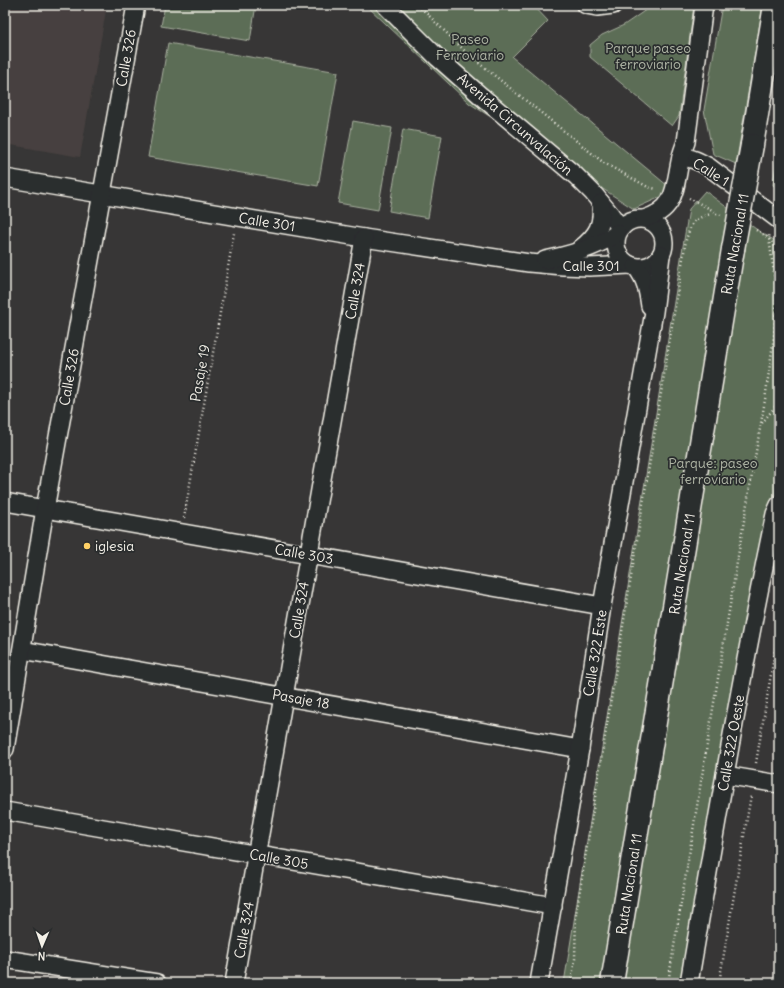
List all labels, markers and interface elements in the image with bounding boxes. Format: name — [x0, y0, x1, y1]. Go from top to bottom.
street label: Calle 326 — [112, 28, 140, 88]
park label: Paseo Ferroviario — [436, 30, 504, 64]
park label: Parque paseo ferroviario — [605, 39, 691, 73]
street label: Avenida Circunvalación — [454, 69, 576, 179]
street label: Calle 1 — [689, 154, 733, 190]
street label: Ruta Nacional 11 — [717, 192, 753, 296]
street label: Calle 301 — [237, 209, 297, 235]
street label: Calle 301 — [563, 257, 619, 275]
street label: Calle 324 — [341, 261, 369, 321]
street label: Pasaje 19 — [186, 343, 214, 403]
street label: Calle 326 — [55, 347, 83, 407]
park label: Parque: paseo ferroviario — [668, 454, 758, 488]
street label: Ruta Nacional 11 — [665, 512, 699, 616]
place label: iglesia — [95, 537, 134, 555]
street label: Calle 303 — [273, 540, 335, 568]
marker: iglesia — [82, 541, 92, 551]
street label: Calle 324 — [285, 580, 313, 640]
street label: Calle 322 Este — [579, 608, 611, 698]
street label: Pasaje 18 — [271, 685, 331, 713]
street label: Calle 322 Oeste — [714, 693, 748, 793]
street label: Ruta Nacional 11 — [612, 832, 646, 936]
street label: Calle 305 — [248, 845, 310, 873]
street label: Calle 324 — [230, 900, 258, 960]
north arrow — [22, 926, 62, 966]
text: N — [38, 949, 46, 963]

